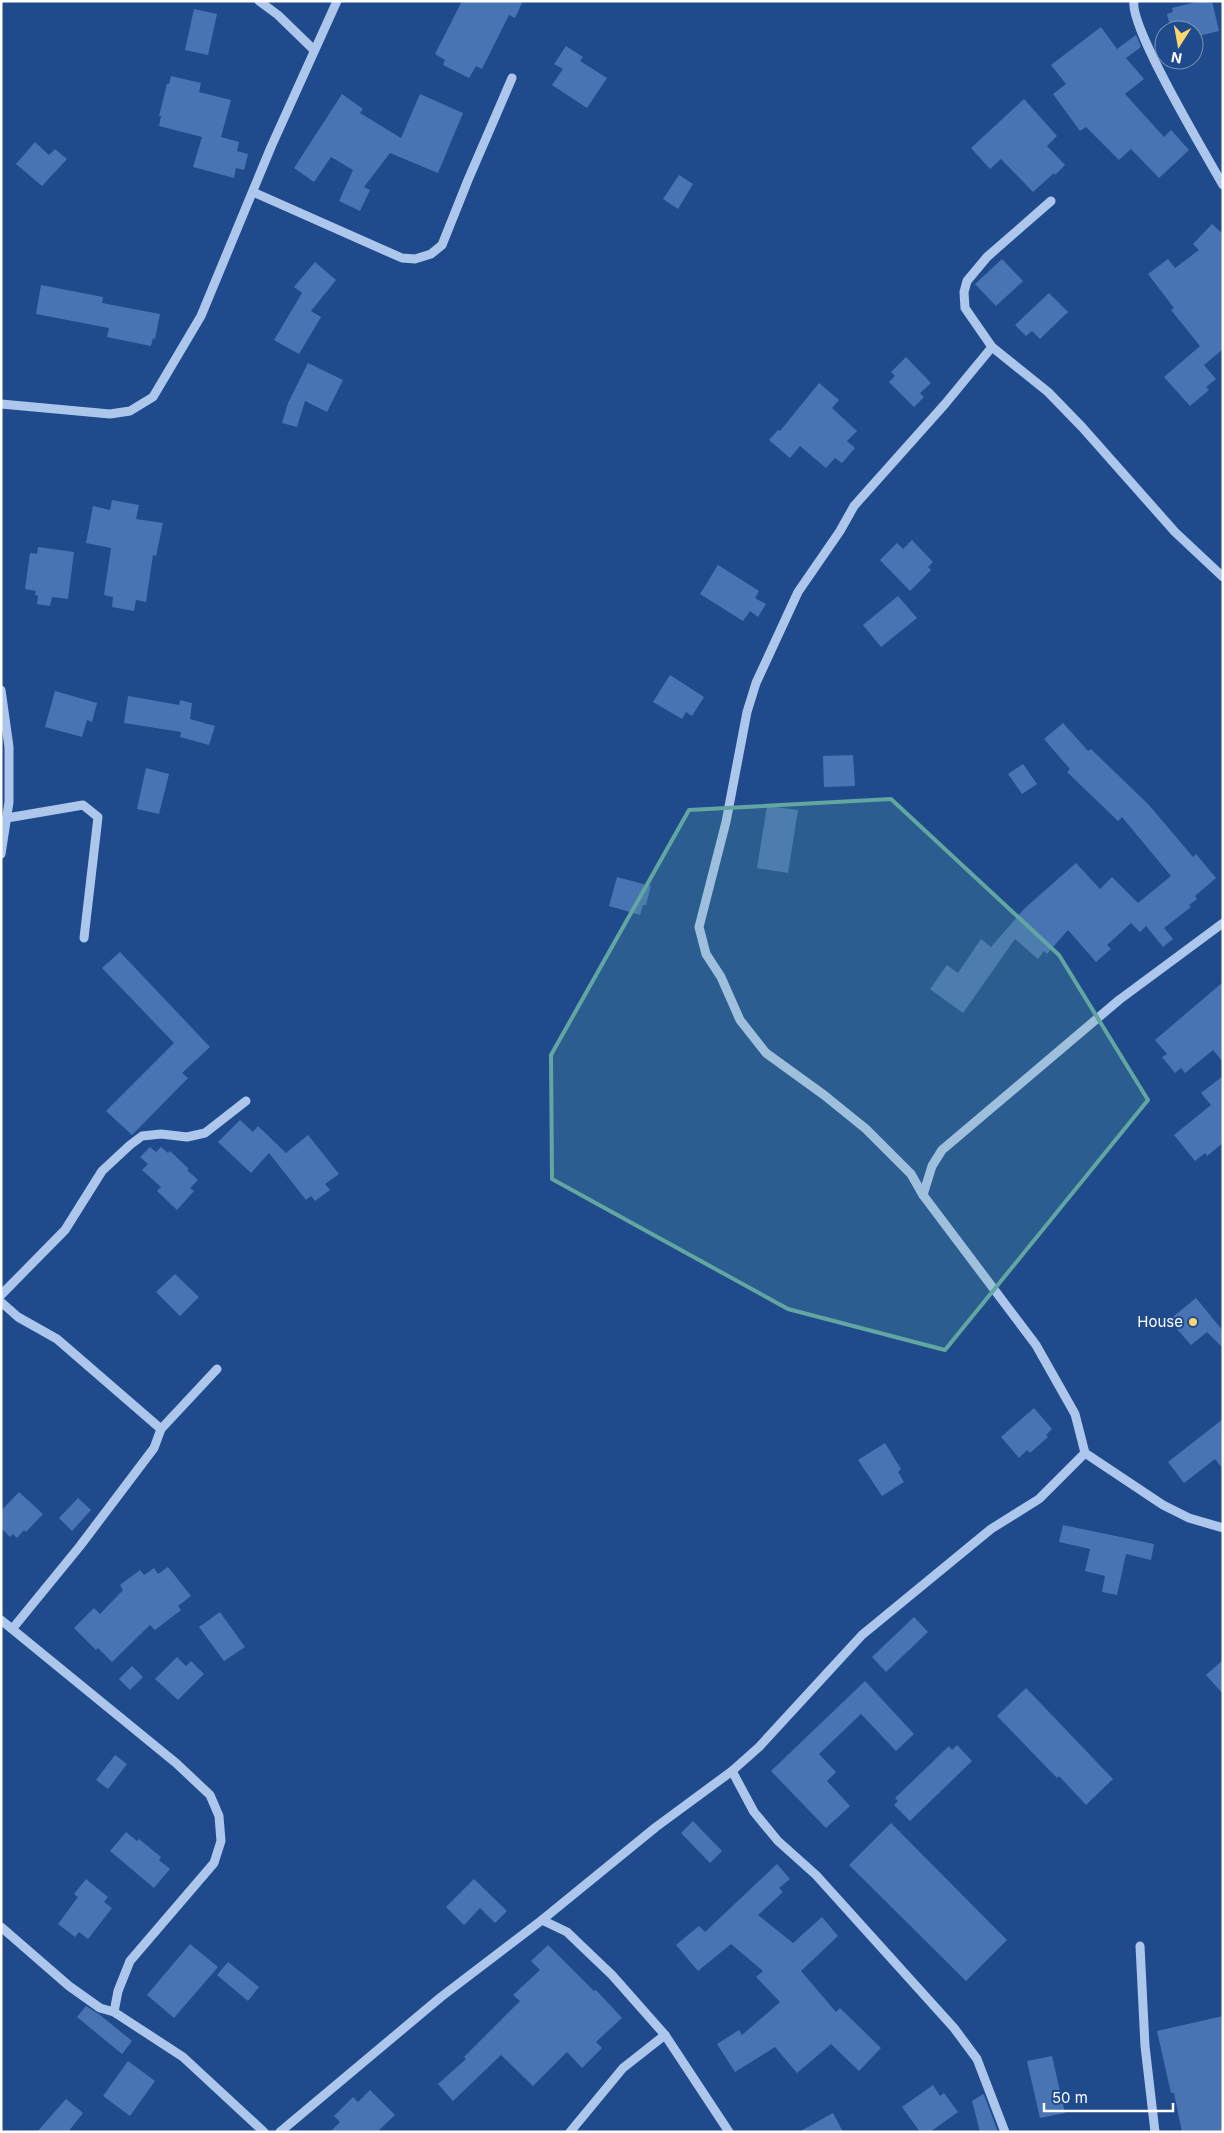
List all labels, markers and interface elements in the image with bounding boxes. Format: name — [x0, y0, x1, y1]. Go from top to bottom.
north arrow — [1154, 20, 1204, 70]
text: N — [1170, 49, 1183, 68]
place label: House — [1137, 1312, 1183, 1331]
marker: House — [1187, 1316, 1199, 1328]
scale bar — [1044, 2080, 1173, 2112]
text: 50 m — [1052, 2088, 1088, 2107]

